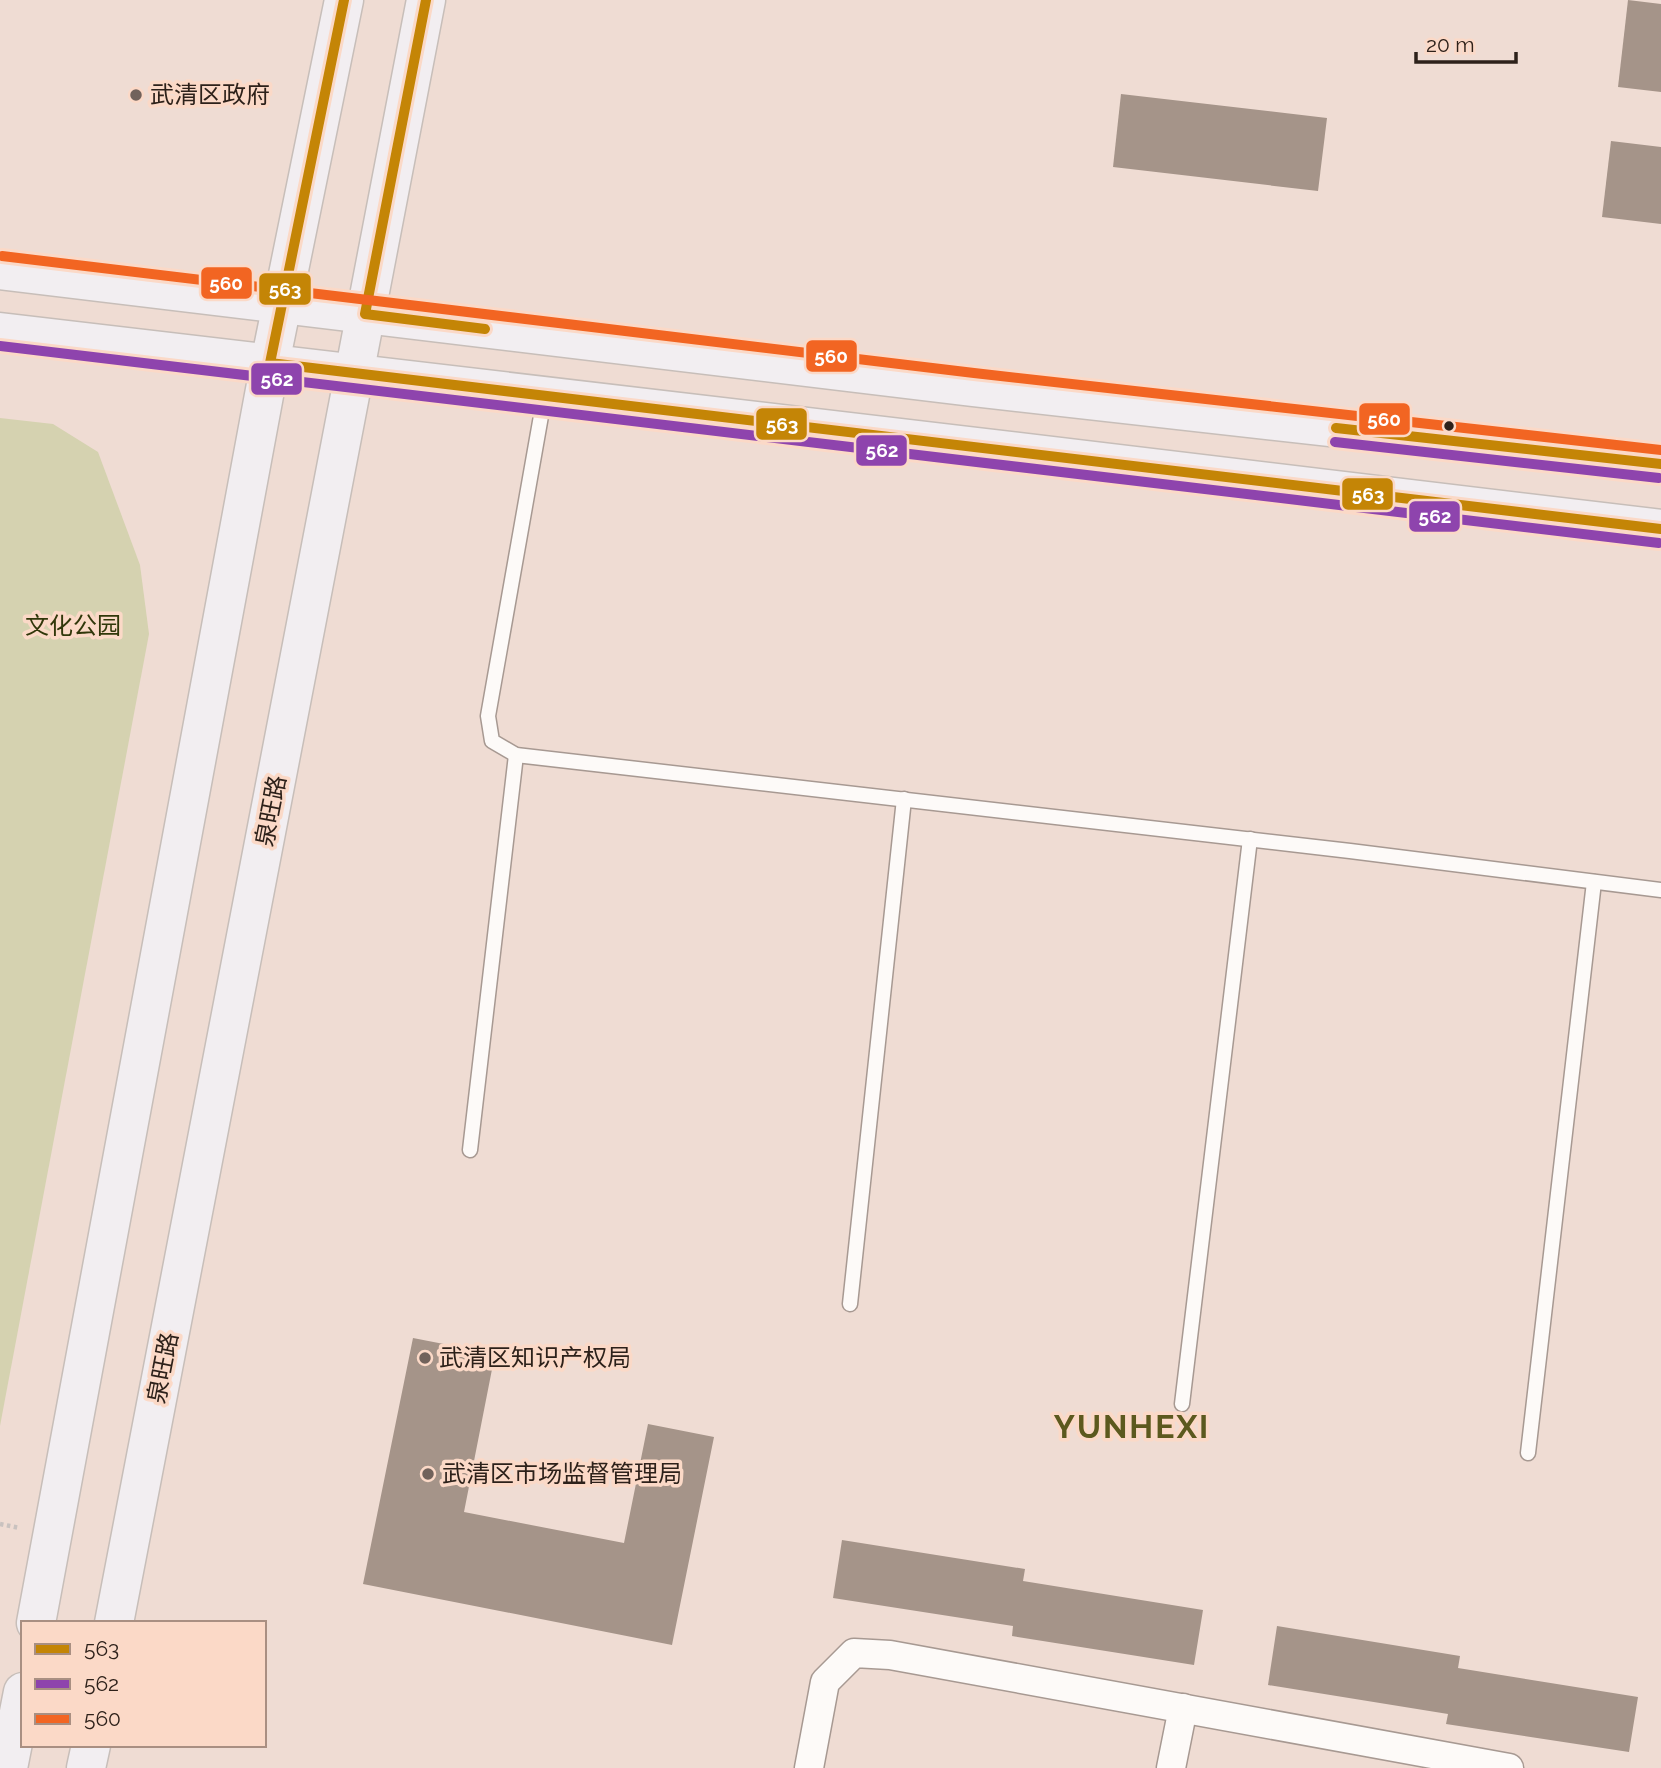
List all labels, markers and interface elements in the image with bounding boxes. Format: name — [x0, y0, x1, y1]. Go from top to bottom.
scale bar — [1416, 21, 1516, 65]
text: 20 m — [1426, 32, 1474, 57]
place label: 武清区政府 — [150, 80, 270, 109]
marker: 武清区政府 — [128, 87, 144, 103]
line badge: 560 — [200, 266, 253, 300]
text: 560 — [209, 272, 243, 294]
line badge: 563 — [258, 272, 312, 306]
text: 563 — [269, 278, 301, 300]
line badge: 560 — [805, 339, 858, 373]
text: 560 — [814, 345, 848, 367]
line badge: 562 — [250, 362, 303, 396]
text: 562 — [261, 368, 293, 390]
line badge: 560 — [1358, 402, 1411, 436]
line badge: 563 — [755, 407, 808, 441]
text: 560 — [1367, 408, 1401, 430]
text: 563 — [766, 413, 798, 435]
unlabelled marker — [1442, 419, 1456, 433]
line badge: 562 — [855, 434, 908, 467]
text: 562 — [866, 439, 898, 461]
line badge: 563 — [1341, 477, 1394, 511]
text: 563 — [1352, 483, 1384, 505]
line badge: 562 — [1408, 500, 1461, 533]
text: 562 — [1419, 505, 1451, 527]
park label: 文化公园 — [25, 611, 121, 640]
street label: 泉旺路 — [249, 773, 292, 849]
street label: 泉旺路 — [141, 1330, 184, 1406]
place label: 武清区知识产权局 — [439, 1343, 631, 1372]
marker: 武清区知识产权局 — [417, 1350, 433, 1366]
district label: YUNHEXI — [1054, 1408, 1210, 1445]
place label: 武清区市场监督管理局 — [442, 1459, 682, 1488]
marker: 武清区市场监督管理局 — [420, 1466, 436, 1482]
legend — [21, 1621, 266, 1747]
text: 563 — [84, 1636, 119, 1661]
text: 562 — [84, 1671, 119, 1696]
text: 560 — [84, 1706, 121, 1731]

